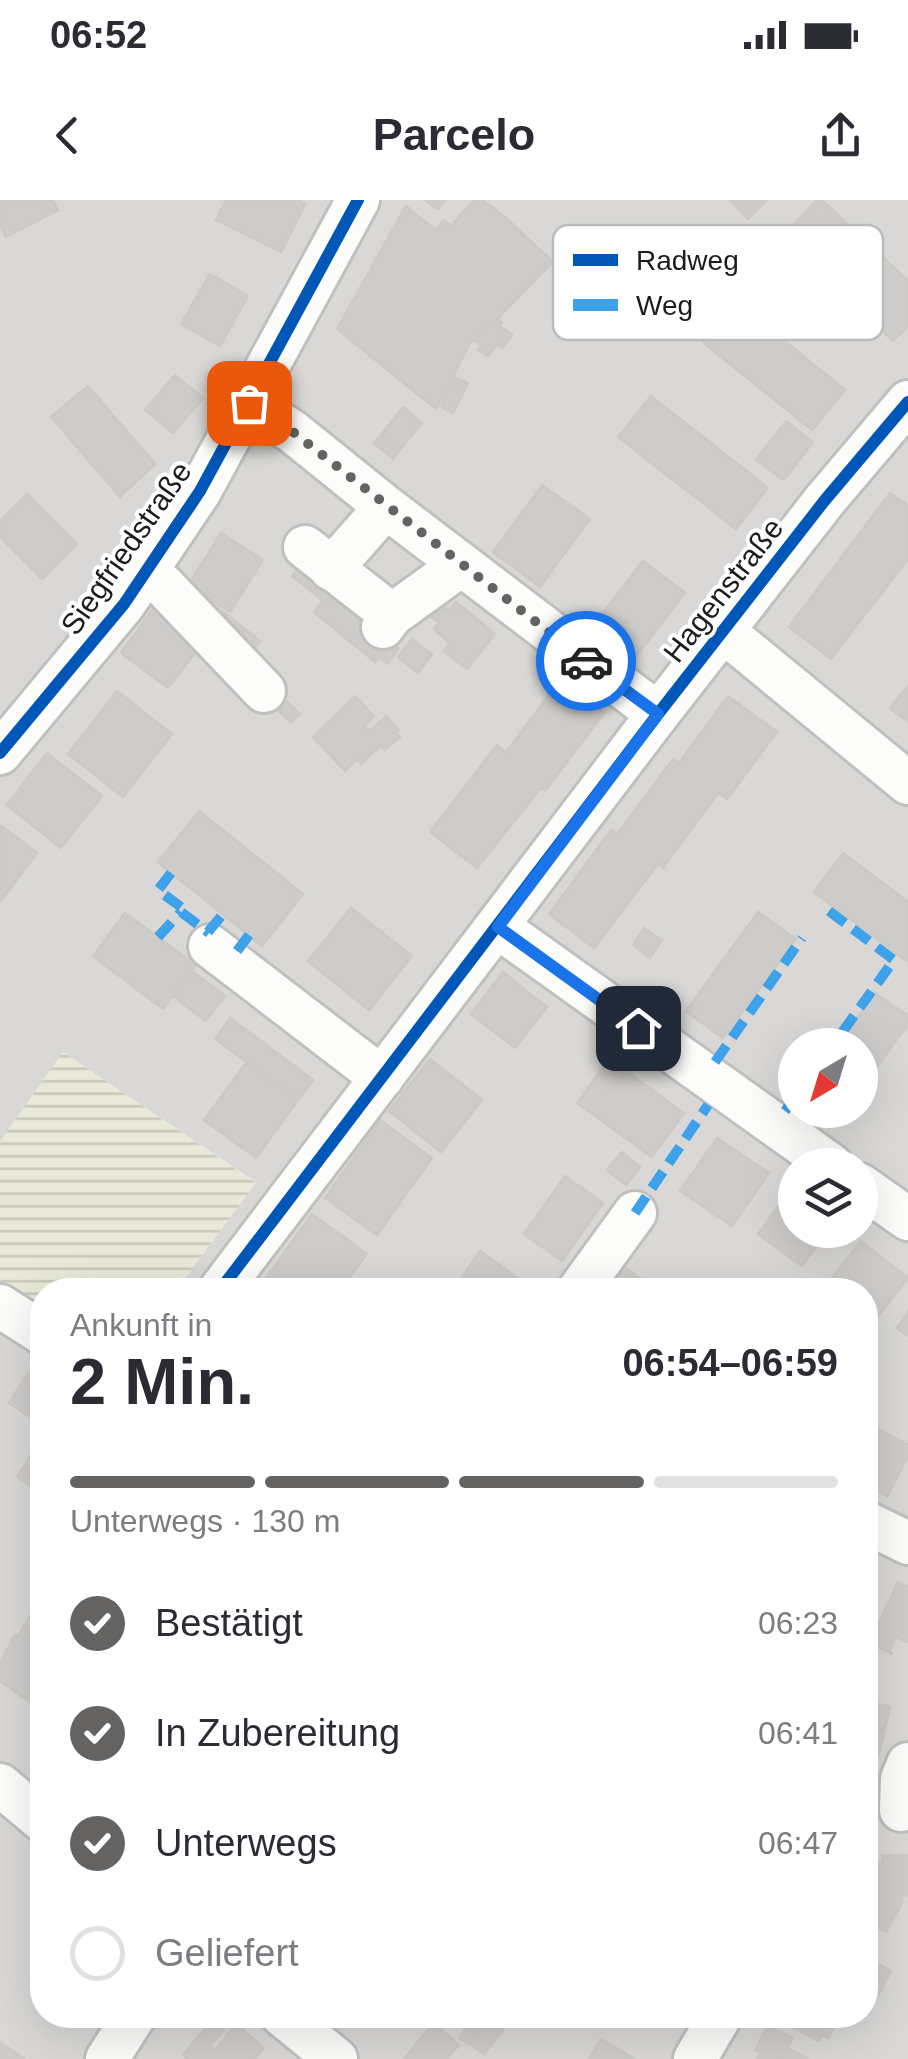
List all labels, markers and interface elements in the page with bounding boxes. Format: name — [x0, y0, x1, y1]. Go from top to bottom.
text: 06:52 — [50, 14, 147, 56]
icon: back — [40, 108, 95, 163]
icon: share — [813, 108, 868, 163]
text: Parcelo — [373, 109, 535, 160]
legend — [553, 225, 883, 340]
text: Radweg — [636, 245, 739, 276]
text: Weg — [636, 290, 693, 321]
pin — [207, 361, 292, 446]
icon: bag — [222, 376, 277, 431]
street label: Siegfriedstraße — [54, 455, 198, 641]
street label: Hagenstraße — [657, 512, 789, 668]
courier — [536, 611, 636, 711]
icon: car — [559, 634, 614, 689]
pin — [596, 986, 681, 1071]
icon: home — [611, 1001, 666, 1056]
north arrow — [778, 1028, 878, 1128]
map controls — [778, 1028, 878, 1248]
button: layers — [778, 1148, 878, 1248]
text: Ankunft in — [70, 1307, 212, 1343]
text: 06:54–06:59 — [622, 1342, 838, 1384]
text: 2 Min. — [70, 1345, 254, 1418]
text: Unterwegs · 130 m — [70, 1503, 340, 1539]
icon: check — [70, 1596, 125, 1651]
text: Bestätigt — [155, 1602, 303, 1644]
text: 06:23 — [758, 1605, 838, 1641]
icon: check — [70, 1706, 125, 1761]
text: In Zubereitung — [155, 1712, 400, 1754]
text: 06:41 — [758, 1715, 838, 1751]
icon: check — [70, 1816, 125, 1871]
text: Unterwegs — [155, 1822, 337, 1864]
text: 06:47 — [758, 1825, 838, 1861]
text: Geliefert — [155, 1932, 299, 1974]

